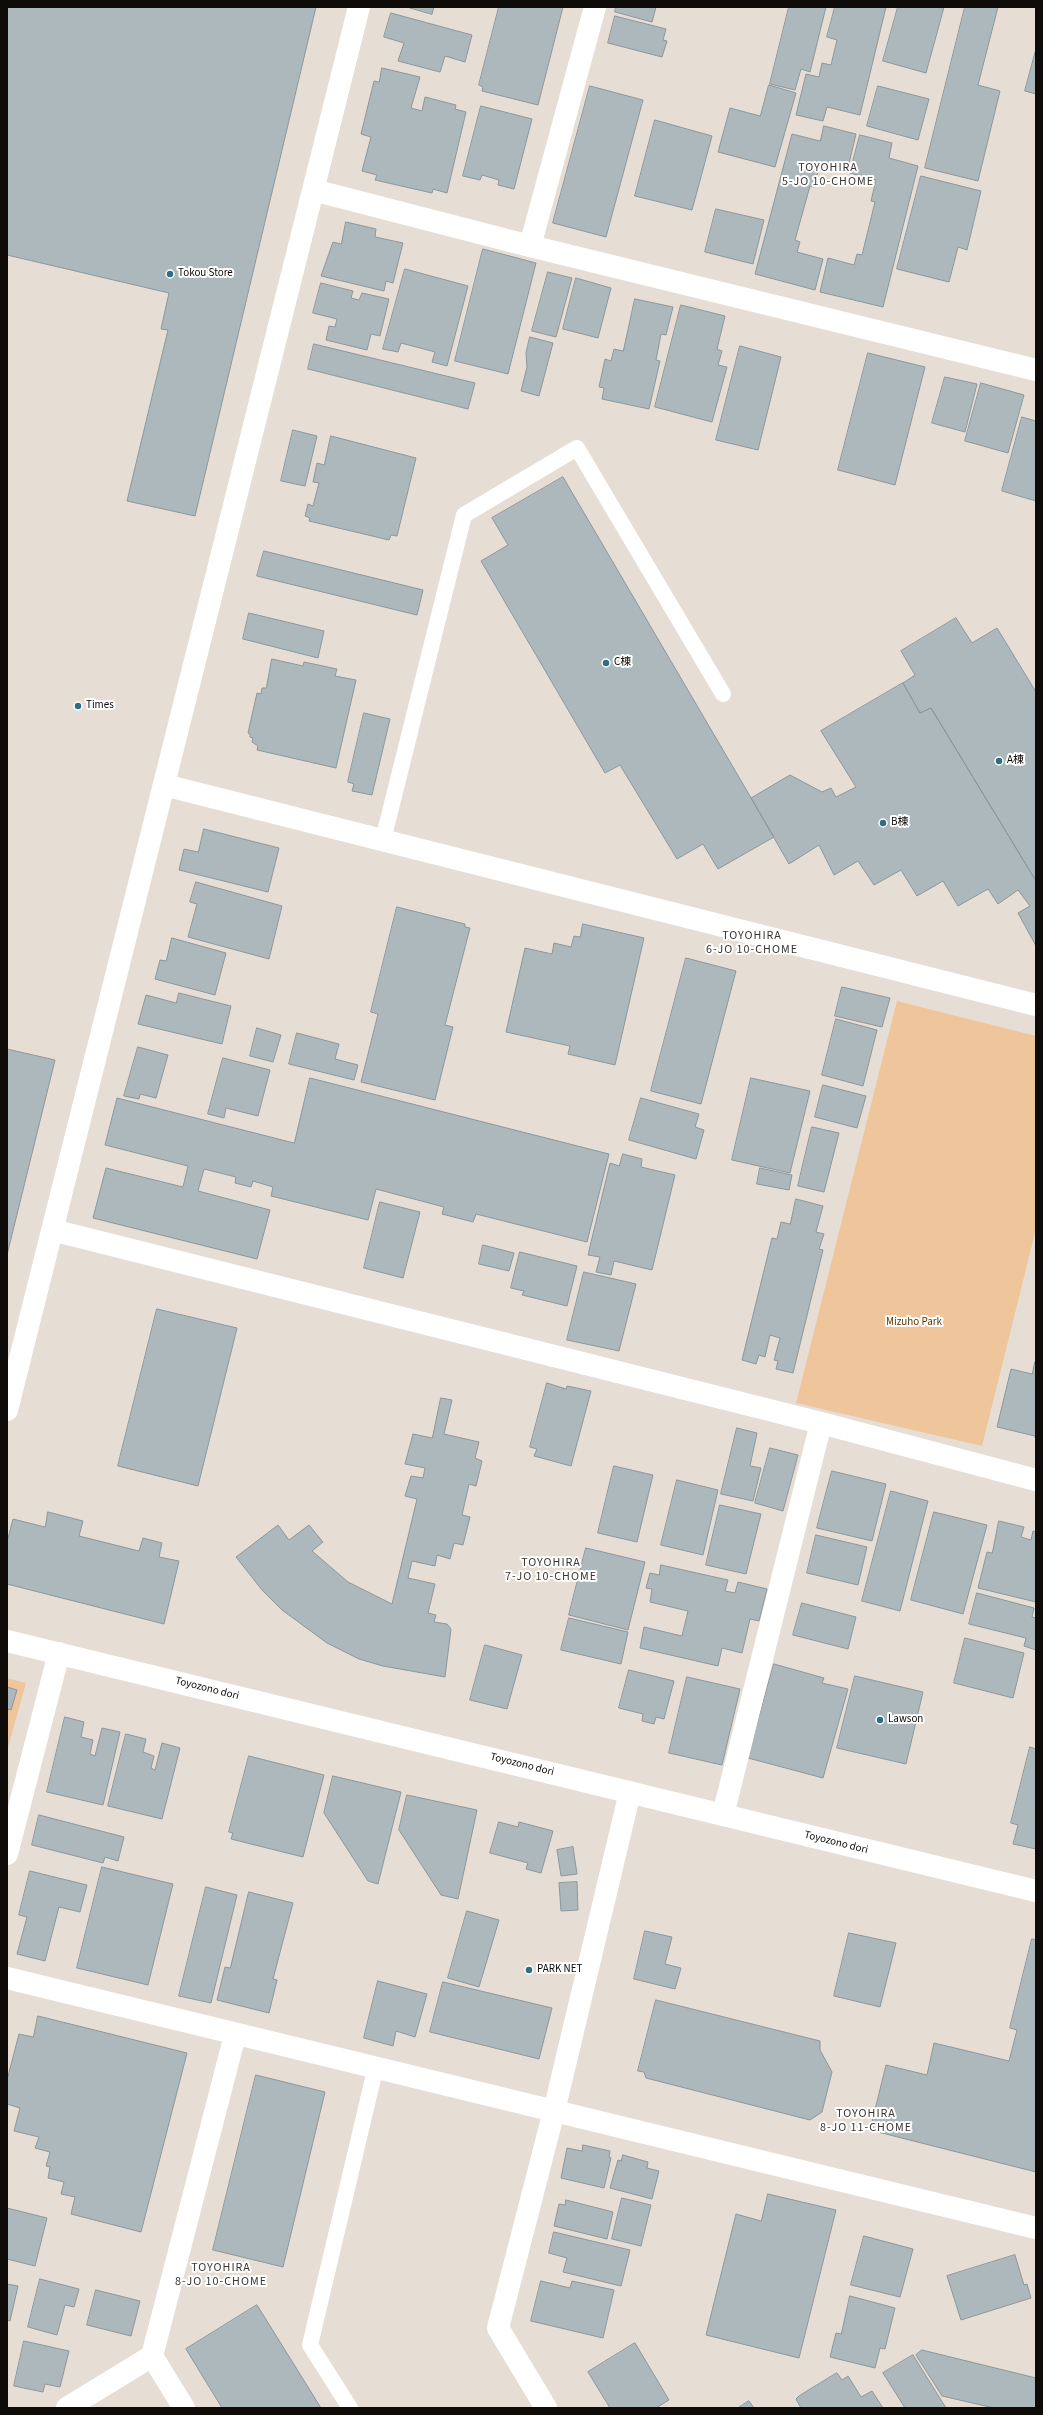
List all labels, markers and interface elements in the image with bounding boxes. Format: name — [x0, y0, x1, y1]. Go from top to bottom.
district label: TOYOHIRA 5-JO 10-CHOME — [782, 161, 874, 189]
place label: Tokou Store — [178, 267, 233, 281]
marker: Tokou Store — [165, 269, 175, 279]
place label: C棟 — [614, 656, 631, 670]
marker: C棟 — [601, 658, 611, 668]
place label: Times — [86, 699, 114, 713]
marker: Times — [73, 701, 83, 711]
place label: A棟 — [1007, 754, 1024, 768]
marker: A棟 — [994, 756, 1004, 766]
place label: B棟 — [891, 816, 908, 830]
marker: B棟 — [878, 818, 888, 828]
district label: TOYOHIRA 6-JO 10-CHOME — [706, 929, 798, 957]
park label: Mizuho Park — [886, 1316, 942, 1330]
district label: TOYOHIRA 7-JO 10-CHOME — [505, 1556, 597, 1584]
street label: Toyozono dori — [174, 1675, 240, 1703]
place label: Lawson — [888, 1713, 923, 1727]
marker: Lawson — [875, 1715, 885, 1725]
street label: Toyozono dori — [489, 1751, 555, 1779]
street label: Toyozono dori — [803, 1829, 869, 1857]
place label: PARK NET — [537, 1963, 582, 1977]
marker: PARK NET — [524, 1965, 534, 1975]
district label: TOYOHIRA 8-JO 11-CHOME — [820, 2107, 912, 2135]
district label: TOYOHIRA 8-JO 10-CHOME — [175, 2261, 267, 2289]

